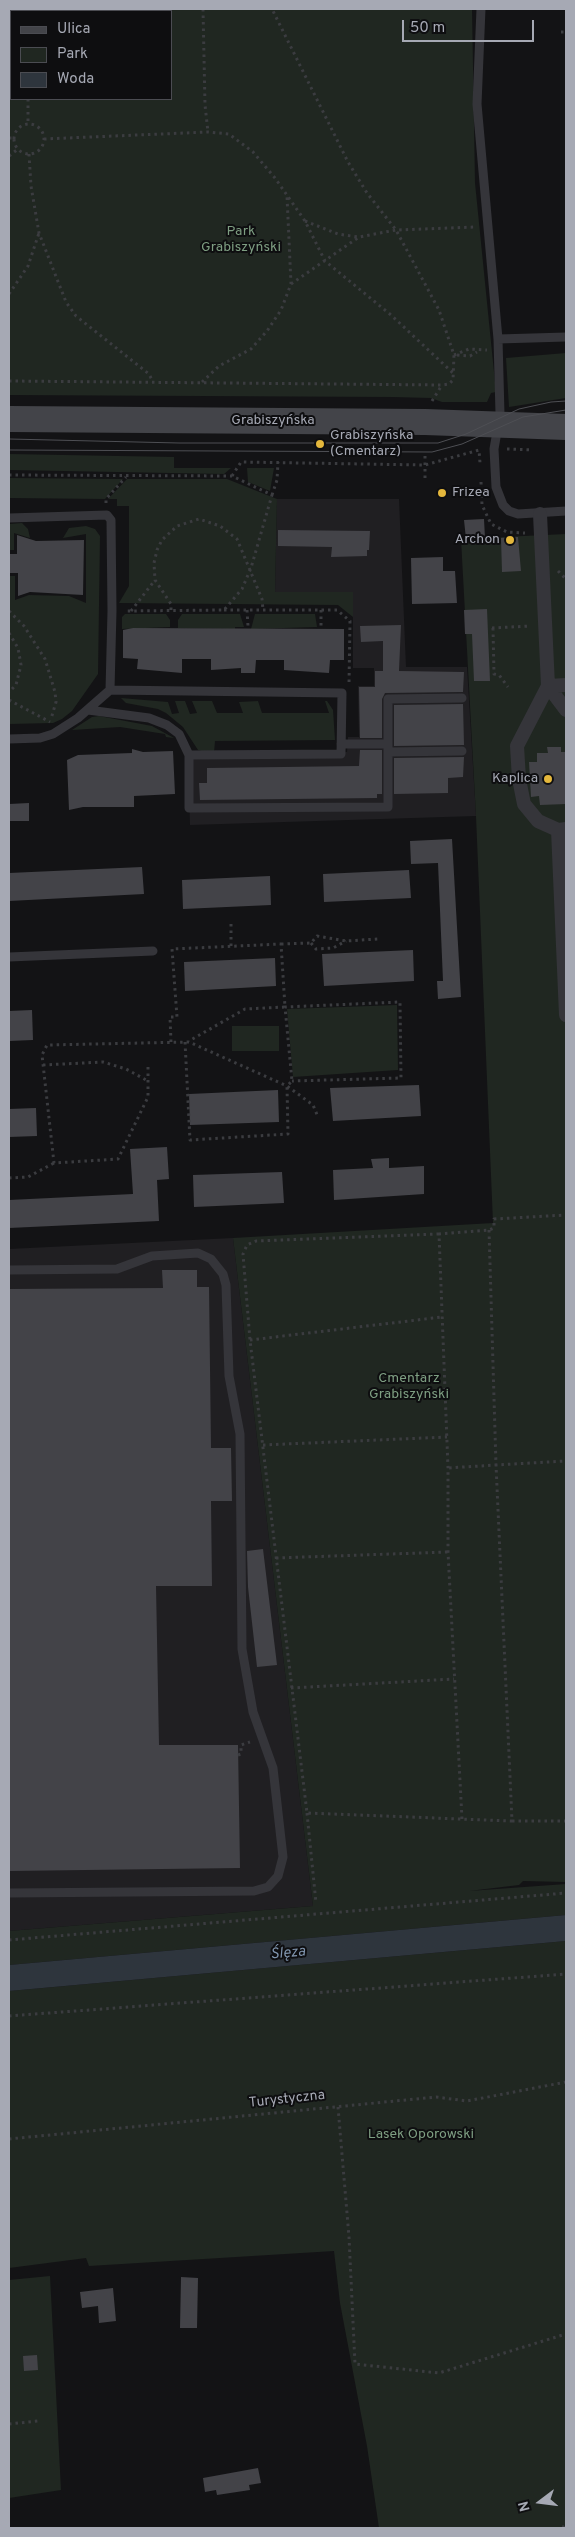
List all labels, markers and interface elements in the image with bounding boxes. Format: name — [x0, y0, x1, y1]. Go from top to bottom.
legend — [10, 10, 172, 100]
scale bar — [405, 10, 538, 42]
text: 50 m — [410, 19, 445, 38]
text: Ulica — [57, 20, 90, 39]
text: Park — [57, 45, 88, 64]
text: Woda — [57, 70, 94, 89]
park label: Park Grabiszyński — [201, 224, 281, 256]
street label: Grabiszyńska — [231, 413, 315, 429]
place label: Grabiszyńska (Cmentarz) — [330, 428, 413, 461]
marker: Grabiszyńska (Cmentarz) — [314, 438, 326, 450]
place label: Frizea — [452, 485, 490, 501]
marker: Frizea — [436, 487, 448, 499]
place label: Archon — [455, 532, 500, 548]
marker: Archon — [504, 534, 516, 546]
place label: Kaplica — [492, 771, 538, 787]
marker: Kaplica — [542, 773, 554, 785]
park label: Cmentarz Grabiszyński — [369, 1371, 449, 1404]
water label: Ślęza — [270, 1944, 306, 1964]
street label: Turystyczna — [248, 2088, 326, 2112]
park label: Lasek Oporowski — [368, 2127, 474, 2143]
north arrow — [515, 2477, 565, 2527]
text: N — [516, 2499, 535, 2513]

